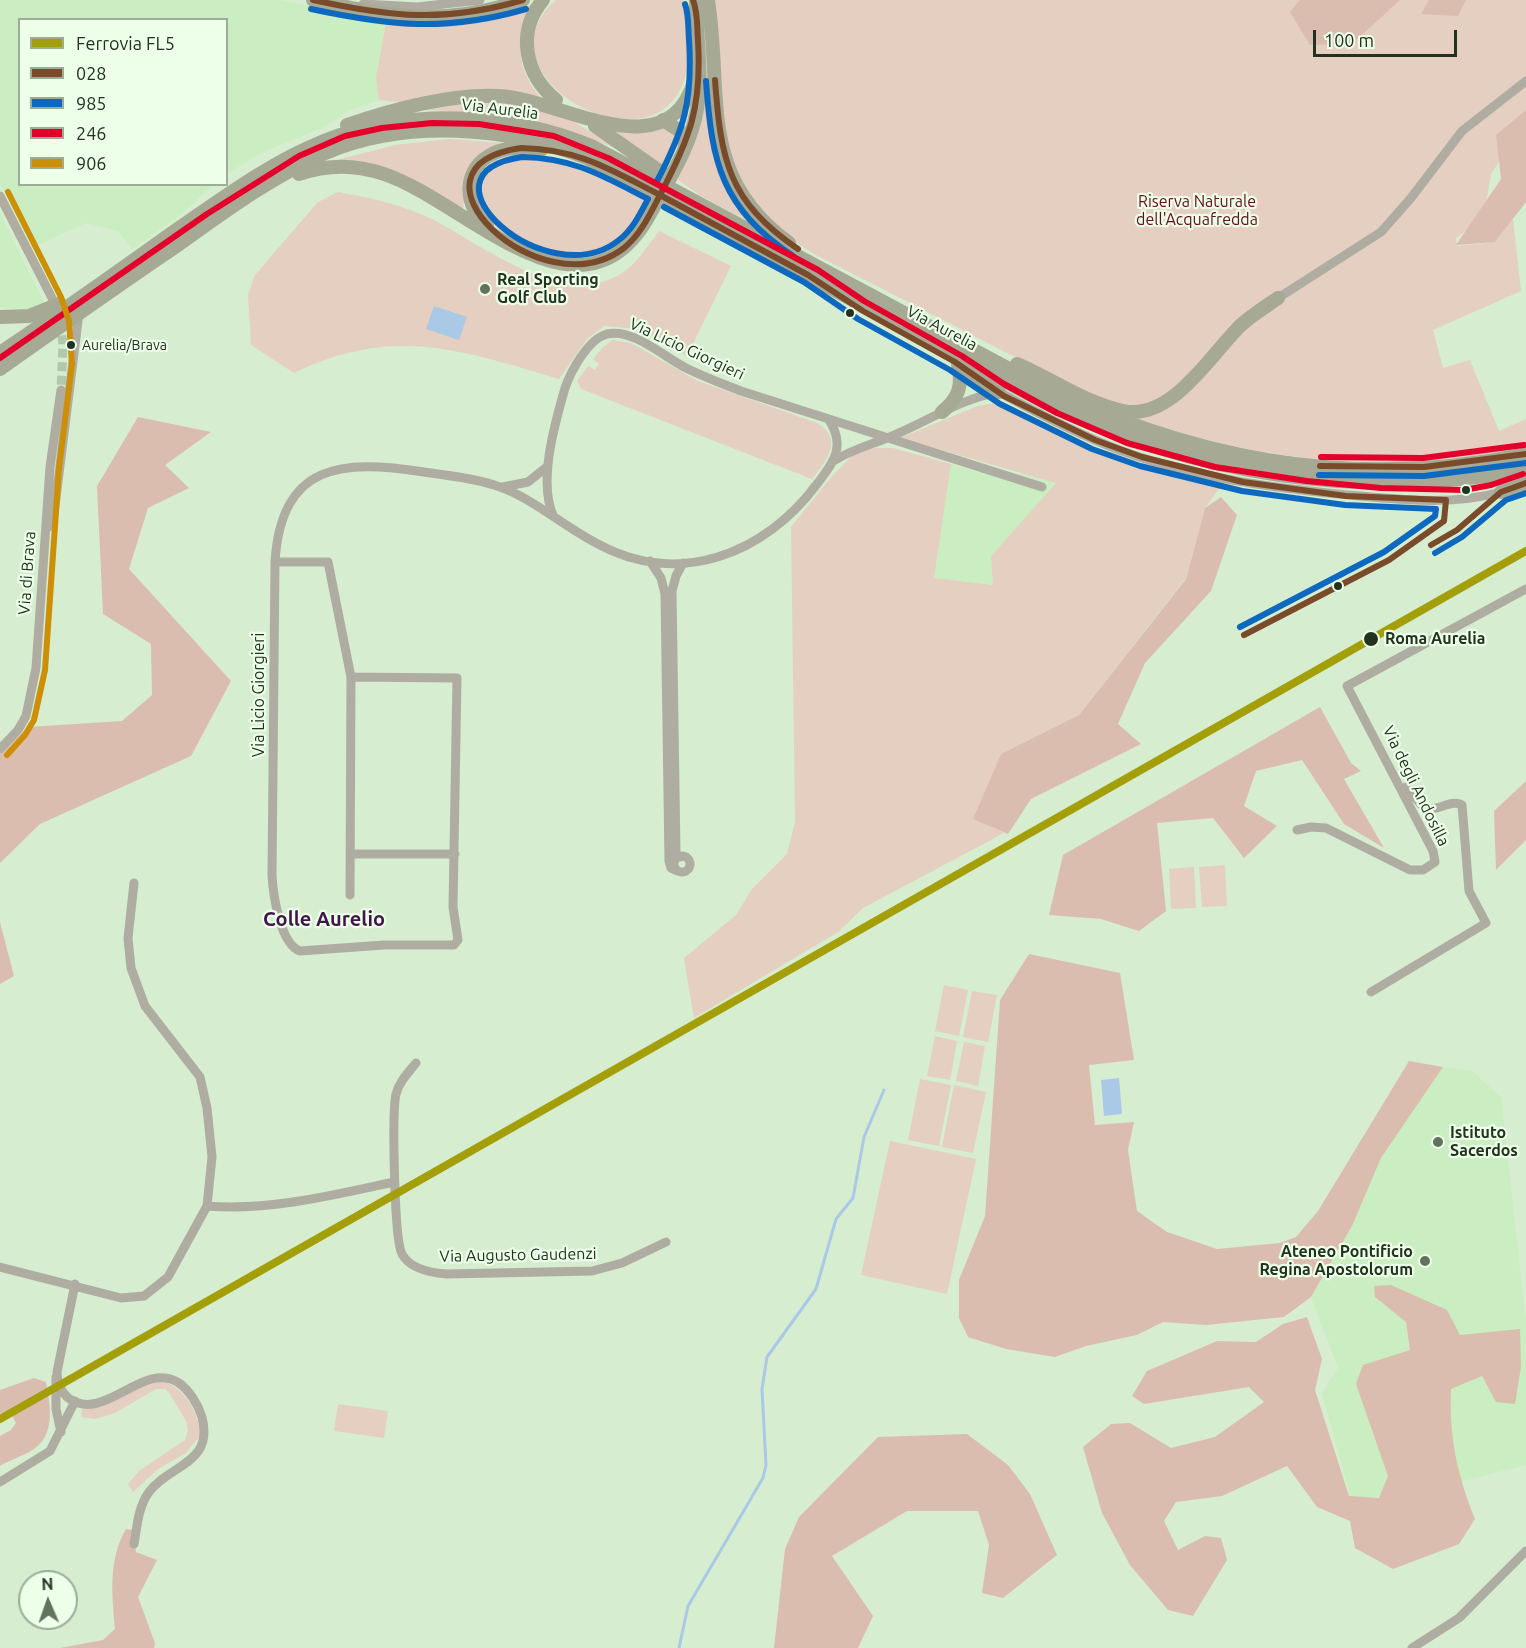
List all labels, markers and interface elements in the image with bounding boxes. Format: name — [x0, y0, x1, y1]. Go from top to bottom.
legend — [18, 18, 228, 186]
scale bar — [1316, 18, 1460, 56]
text: 100 m — [1324, 30, 1374, 50]
text: Ferrovia FL5 — [76, 33, 175, 53]
text: 028 — [76, 63, 106, 83]
text: 985 — [76, 93, 106, 113]
street label: Via Aurelia — [461, 95, 539, 123]
text: 246 — [76, 123, 106, 143]
text: 906 — [76, 153, 106, 173]
park label: Riserva Naturale dell'Acquafredda — [1136, 192, 1258, 230]
place label: Real Sporting Golf Club — [497, 270, 599, 308]
marker: Real Sporting Golf Club — [478, 282, 492, 296]
street label: Via Aurelia — [903, 301, 981, 355]
unlabelled marker — [844, 307, 856, 319]
street label: Via Licio Giorgieri — [626, 314, 748, 384]
place label: Aurelia/Brava — [82, 337, 167, 353]
marker: Aurelia/Brava — [65, 339, 77, 351]
unlabelled marker — [1460, 484, 1472, 496]
street label: Via di Brava — [15, 531, 39, 615]
unlabelled marker — [1332, 580, 1344, 592]
place label: Roma Aurelia — [1385, 629, 1485, 649]
marker: Roma Aurelia — [1362, 630, 1380, 648]
street label: Via Licio Giorgieri — [249, 633, 269, 757]
street label: Via degli Andosilla — [1379, 723, 1453, 849]
district label: Colle Aurelio — [263, 907, 385, 931]
place label: Istituto Sacerdos — [1450, 1123, 1518, 1161]
marker: Istituto Sacerdos — [1431, 1135, 1445, 1149]
place label: Ateneo Pontificio Regina Apostolorum — [1259, 1242, 1413, 1280]
street label: Via Augusto Gaudenzi — [439, 1244, 597, 1266]
marker: Ateneo Pontificio Regina Apostolorum — [1418, 1254, 1432, 1268]
north arrow — [18, 1570, 78, 1630]
text: N — [41, 1575, 54, 1593]

